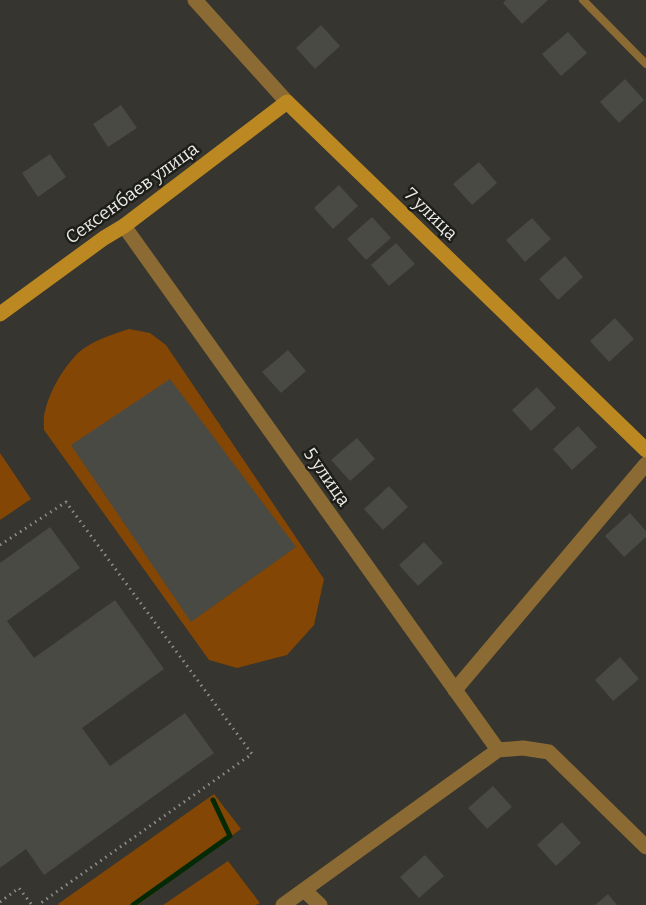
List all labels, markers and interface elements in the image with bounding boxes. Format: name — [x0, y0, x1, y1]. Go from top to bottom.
street label: Сексенбаев улица — [61, 137, 203, 249]
street label: 7 улица — [400, 183, 462, 245]
street label: 5 улица — [299, 444, 355, 511]

